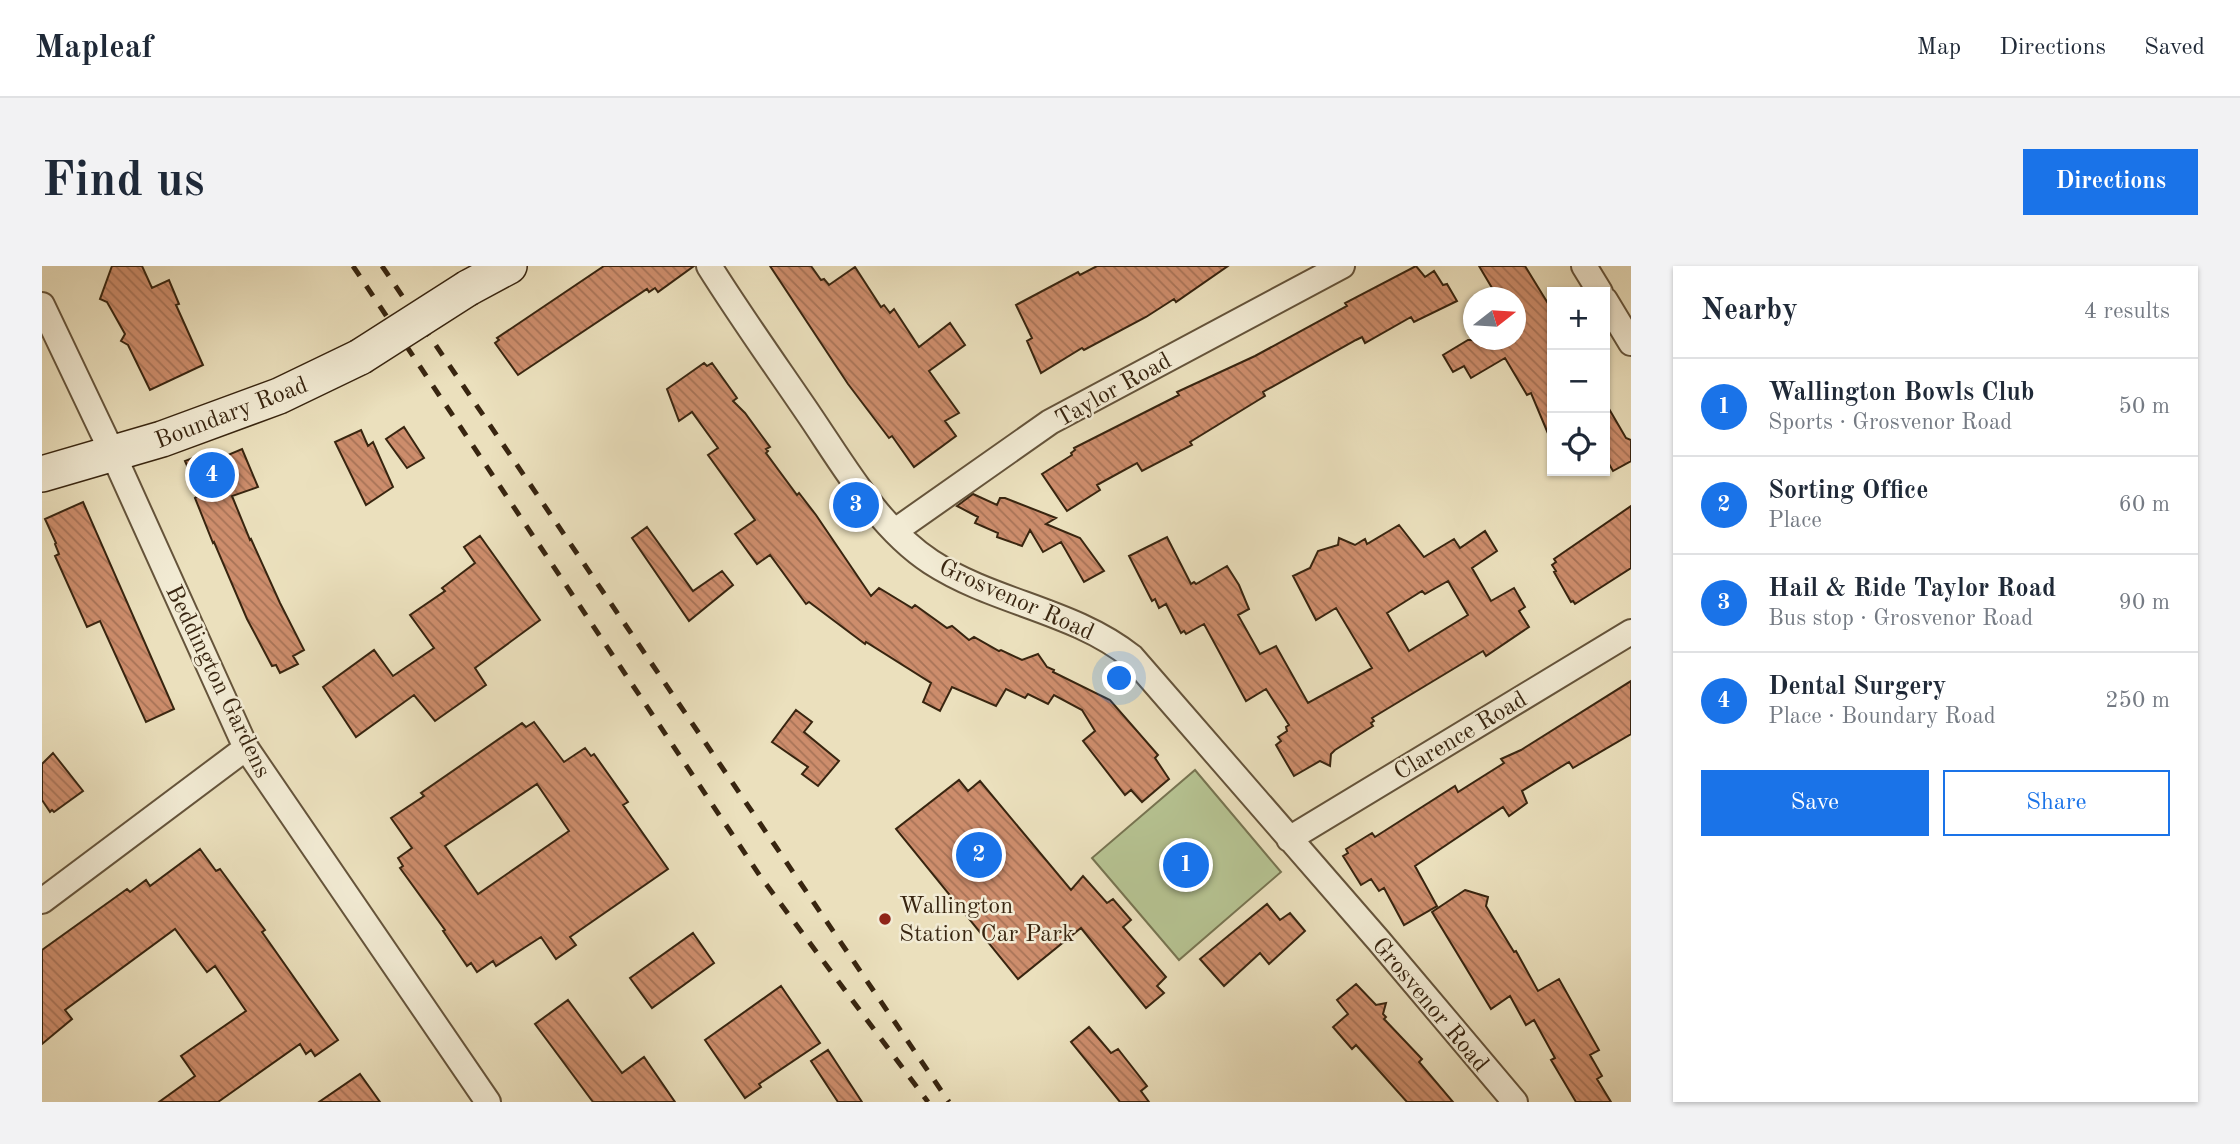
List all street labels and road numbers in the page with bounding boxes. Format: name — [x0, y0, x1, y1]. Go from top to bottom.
street label: Taylor Road — [1052, 349, 1176, 432]
street label: Boundary Road — [152, 374, 311, 454]
street label: Grosvenor Road — [935, 556, 1097, 646]
street label: Beddington Gardens — [160, 582, 274, 782]
street label: Clarence Road — [1391, 688, 1531, 786]
street label: Grosvenor Road — [1367, 934, 1492, 1077]

